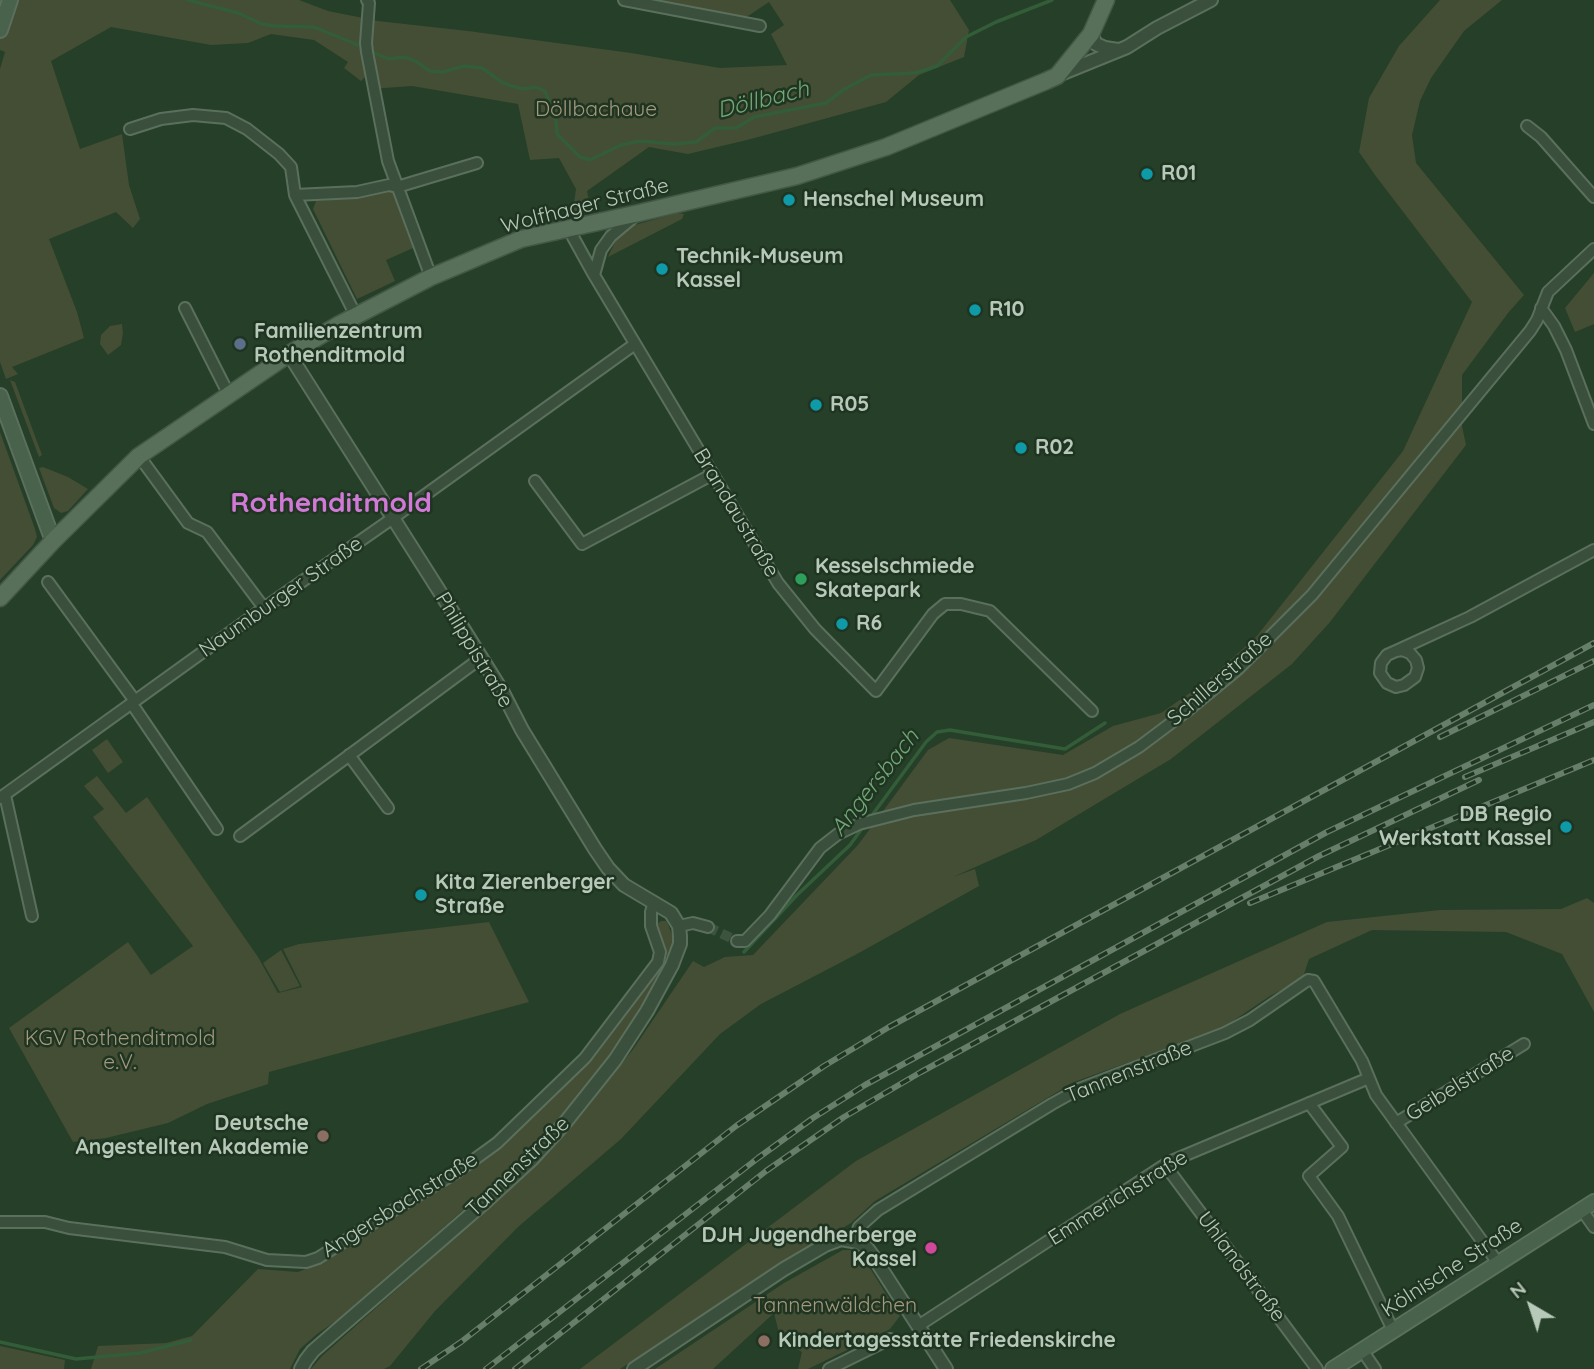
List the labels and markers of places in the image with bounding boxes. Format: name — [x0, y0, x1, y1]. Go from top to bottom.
place label: R01 — [1161, 161, 1196, 187]
marker: R01 — [1139, 166, 1155, 182]
place label: Henschel Museum — [803, 187, 984, 213]
marker: Henschel Museum — [781, 192, 797, 208]
place label: Technik-Museum Kassel — [676, 244, 844, 294]
marker: Technik-Museum Kassel — [654, 261, 670, 277]
place label: R10 — [989, 297, 1024, 323]
marker: R10 — [967, 302, 983, 318]
place label: Familienzentrum Rothenditmold — [254, 319, 423, 369]
marker: Familienzentrum Rothenditmold — [232, 336, 248, 352]
place label: R05 — [830, 392, 869, 418]
marker: R05 — [808, 397, 824, 413]
place label: R02 — [1035, 435, 1074, 461]
marker: R02 — [1013, 440, 1029, 456]
place label: Kesselschmiede Skatepark — [815, 554, 975, 604]
marker: Kesselschmiede Skatepark — [793, 571, 809, 587]
place label: R6 — [856, 611, 882, 637]
marker: R6 — [834, 616, 850, 632]
place label: DB Regio Werkstatt Kassel — [1379, 802, 1552, 852]
marker: DB Regio Werkstatt Kassel — [1558, 819, 1574, 835]
place label: Kita Zierenberger Straße — [435, 870, 615, 920]
marker: Kita Zierenberger Straße — [413, 887, 429, 903]
place label: Deutsche Angestellten Akademie — [75, 1111, 309, 1161]
marker: Deutsche Angestellten Akademie — [315, 1128, 331, 1144]
place label: DJH Jugendherberge Kassel — [701, 1223, 917, 1273]
marker: DJH Jugendherberge Kassel — [923, 1240, 939, 1256]
place label: Kindertagesstätte Friedenskirche — [778, 1328, 1116, 1354]
marker: Kindertagesstätte Friedenskirche — [756, 1333, 772, 1349]

